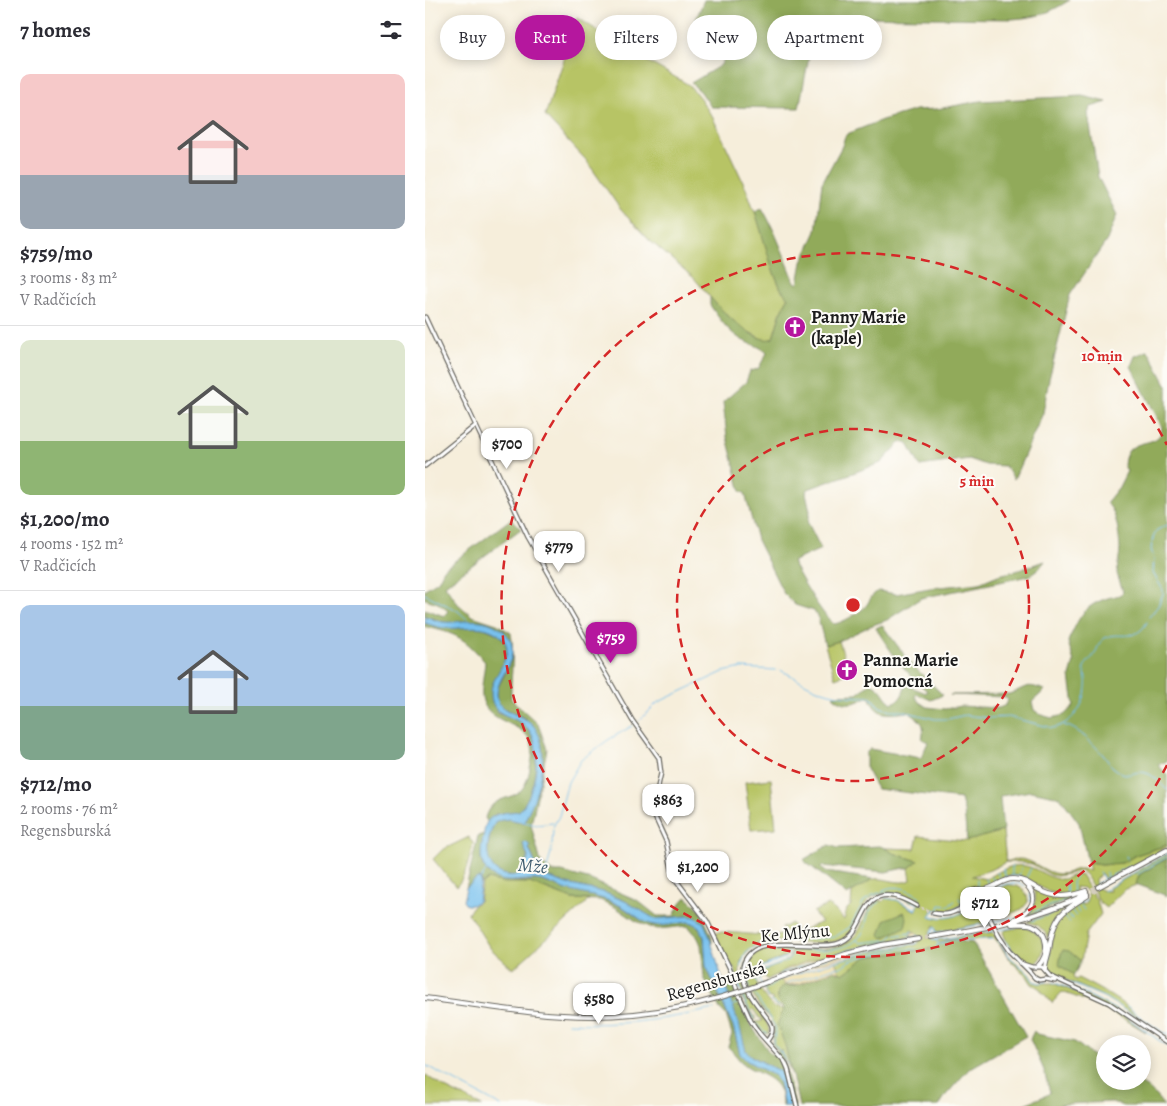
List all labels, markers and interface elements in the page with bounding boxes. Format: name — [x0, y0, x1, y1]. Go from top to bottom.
chip: Buy — [440, 15, 505, 60]
chip: Rent — [515, 15, 585, 60]
chip: Filters — [595, 15, 677, 60]
chip: New — [687, 15, 757, 60]
chip: Apartment — [767, 15, 882, 60]
text: 7 homes — [20, 16, 91, 44]
icon: filters — [377, 16, 405, 44]
icon: home — [168, 107, 258, 197]
text: $759/mo — [20, 239, 93, 267]
text: 3 rooms · 83 m² — [20, 267, 117, 289]
text: V Radčicích — [20, 289, 96, 311]
place label: Panny Marie (kaple) — [811, 305, 906, 350]
church icon: Panny Marie (kaple) — [783, 315, 807, 339]
text: 10 min — [1082, 346, 1123, 366]
icon: home — [168, 372, 258, 462]
pin: $700 — [477, 428, 537, 470]
text: $700 — [492, 433, 522, 455]
text: 5 min — [960, 471, 995, 491]
text: $1,200/mo — [20, 505, 110, 533]
pin: $779 — [529, 530, 589, 573]
text: 4 rooms · 152 m² — [20, 533, 123, 555]
text: $779 — [545, 536, 573, 558]
text: V Radčicích — [20, 555, 96, 577]
centre of rings — [844, 596, 862, 614]
pin: $759 — [581, 622, 641, 664]
text: $759 — [597, 627, 625, 649]
icon: home — [168, 637, 258, 727]
place label: Panna Marie Pomocná — [863, 648, 958, 693]
church icon: Panna Marie Pomocná — [835, 658, 859, 682]
text: $712/mo — [20, 770, 92, 798]
pin: $863 — [638, 784, 698, 826]
text: $863 — [653, 789, 683, 811]
text: 2 rooms · 76 m² — [20, 798, 118, 820]
text: Regensburská — [20, 820, 111, 842]
pin: $1,200 — [657, 850, 739, 893]
water label: Mže — [517, 852, 549, 880]
text: $1,200 — [677, 856, 719, 878]
pin: $712 — [955, 886, 1015, 929]
text: $712 — [971, 892, 999, 914]
street label: Ke Mlýnu — [759, 918, 831, 948]
street label: Regensburská — [663, 955, 769, 1007]
pin: $580 — [569, 982, 629, 1025]
text: $580 — [584, 988, 614, 1010]
map controls — [1096, 1035, 1151, 1090]
button: layers — [1096, 1035, 1151, 1090]

